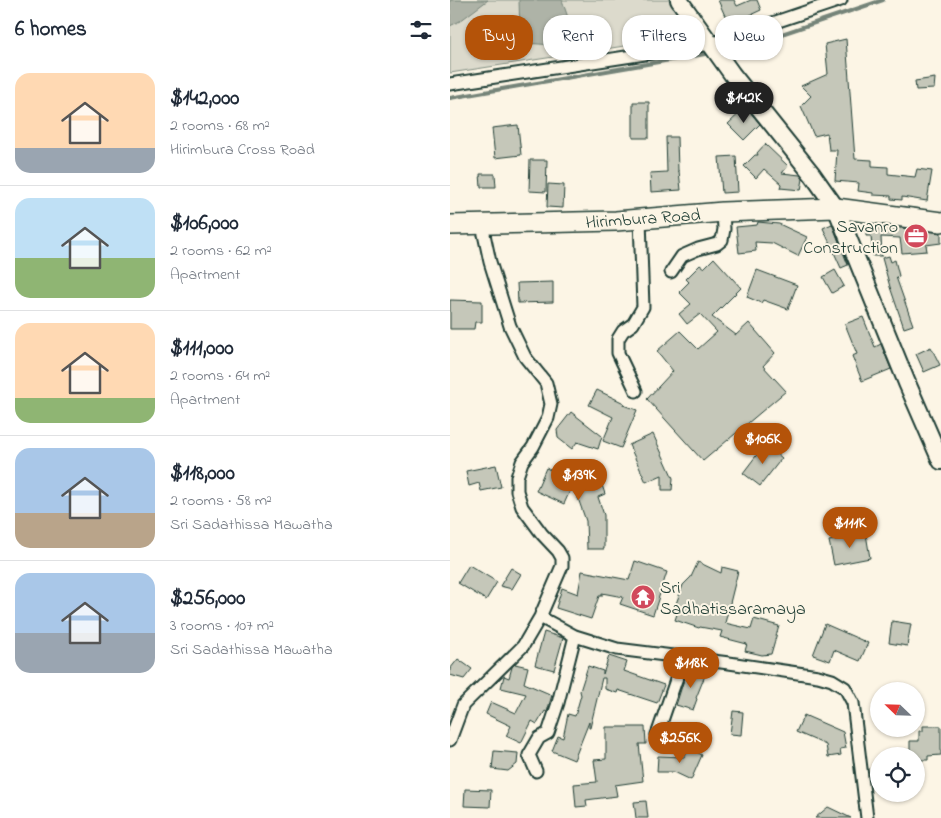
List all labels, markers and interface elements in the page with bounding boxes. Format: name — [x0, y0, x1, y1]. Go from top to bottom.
text: 6 homes — [15, 15, 87, 45]
chip: Buy — [465, 15, 533, 60]
chip: Rent — [543, 15, 612, 60]
chip: Filters — [622, 15, 705, 60]
chip: New — [715, 15, 783, 60]
icon: filters — [407, 16, 435, 44]
pin: $142K — [709, 82, 779, 124]
text: $142,000 — [170, 84, 239, 114]
text: $142K — [725, 86, 763, 110]
icon: home — [55, 93, 115, 153]
text: 2 rooms · 68 m² — [170, 114, 270, 138]
text: Hirimbura Cross Road — [170, 138, 315, 162]
street label: Hirimbura Road — [585, 203, 701, 237]
text: $106,000 — [170, 209, 239, 239]
place label: Savanro Construction — [803, 215, 898, 262]
icon: home — [55, 218, 115, 278]
office icon: Savanro Construction — [903, 223, 929, 249]
text: 2 rooms · 62 m² — [170, 239, 272, 263]
text: Apartment — [170, 263, 240, 287]
text: $111,000 — [170, 334, 234, 364]
icon: home — [55, 343, 115, 403]
text: 2 rooms · 64 m² — [170, 364, 270, 388]
text: Apartment — [170, 388, 240, 412]
pin: $106K — [728, 422, 798, 465]
text: $106K — [745, 427, 781, 451]
pin: $139K — [544, 458, 614, 501]
text: $118,000 — [170, 459, 235, 489]
text: $139K — [562, 463, 596, 487]
icon: home — [55, 468, 115, 528]
text: 2 rooms · 58 m² — [170, 489, 272, 513]
pin: $111K — [815, 506, 885, 549]
text: $111K — [834, 511, 866, 535]
text: Sri Sadathissa Mawatha — [170, 513, 333, 537]
place label: Sri Sadhatissaramaya — [660, 576, 806, 623]
text: $256,000 — [170, 584, 245, 614]
temple icon: Sri Sadhatissaramaya — [630, 584, 656, 610]
icon: home — [55, 593, 115, 653]
text: 3 rooms · 107 m² — [170, 614, 274, 638]
text: Sri Sadathissa Mawatha — [170, 638, 333, 662]
pin: $118K — [656, 646, 726, 689]
text: $118K — [674, 651, 708, 675]
north arrow — [870, 682, 925, 738]
map controls — [870, 682, 925, 802]
pin: $256K — [645, 722, 715, 764]
text: $256K — [659, 726, 701, 750]
button: locate — [870, 747, 925, 802]

